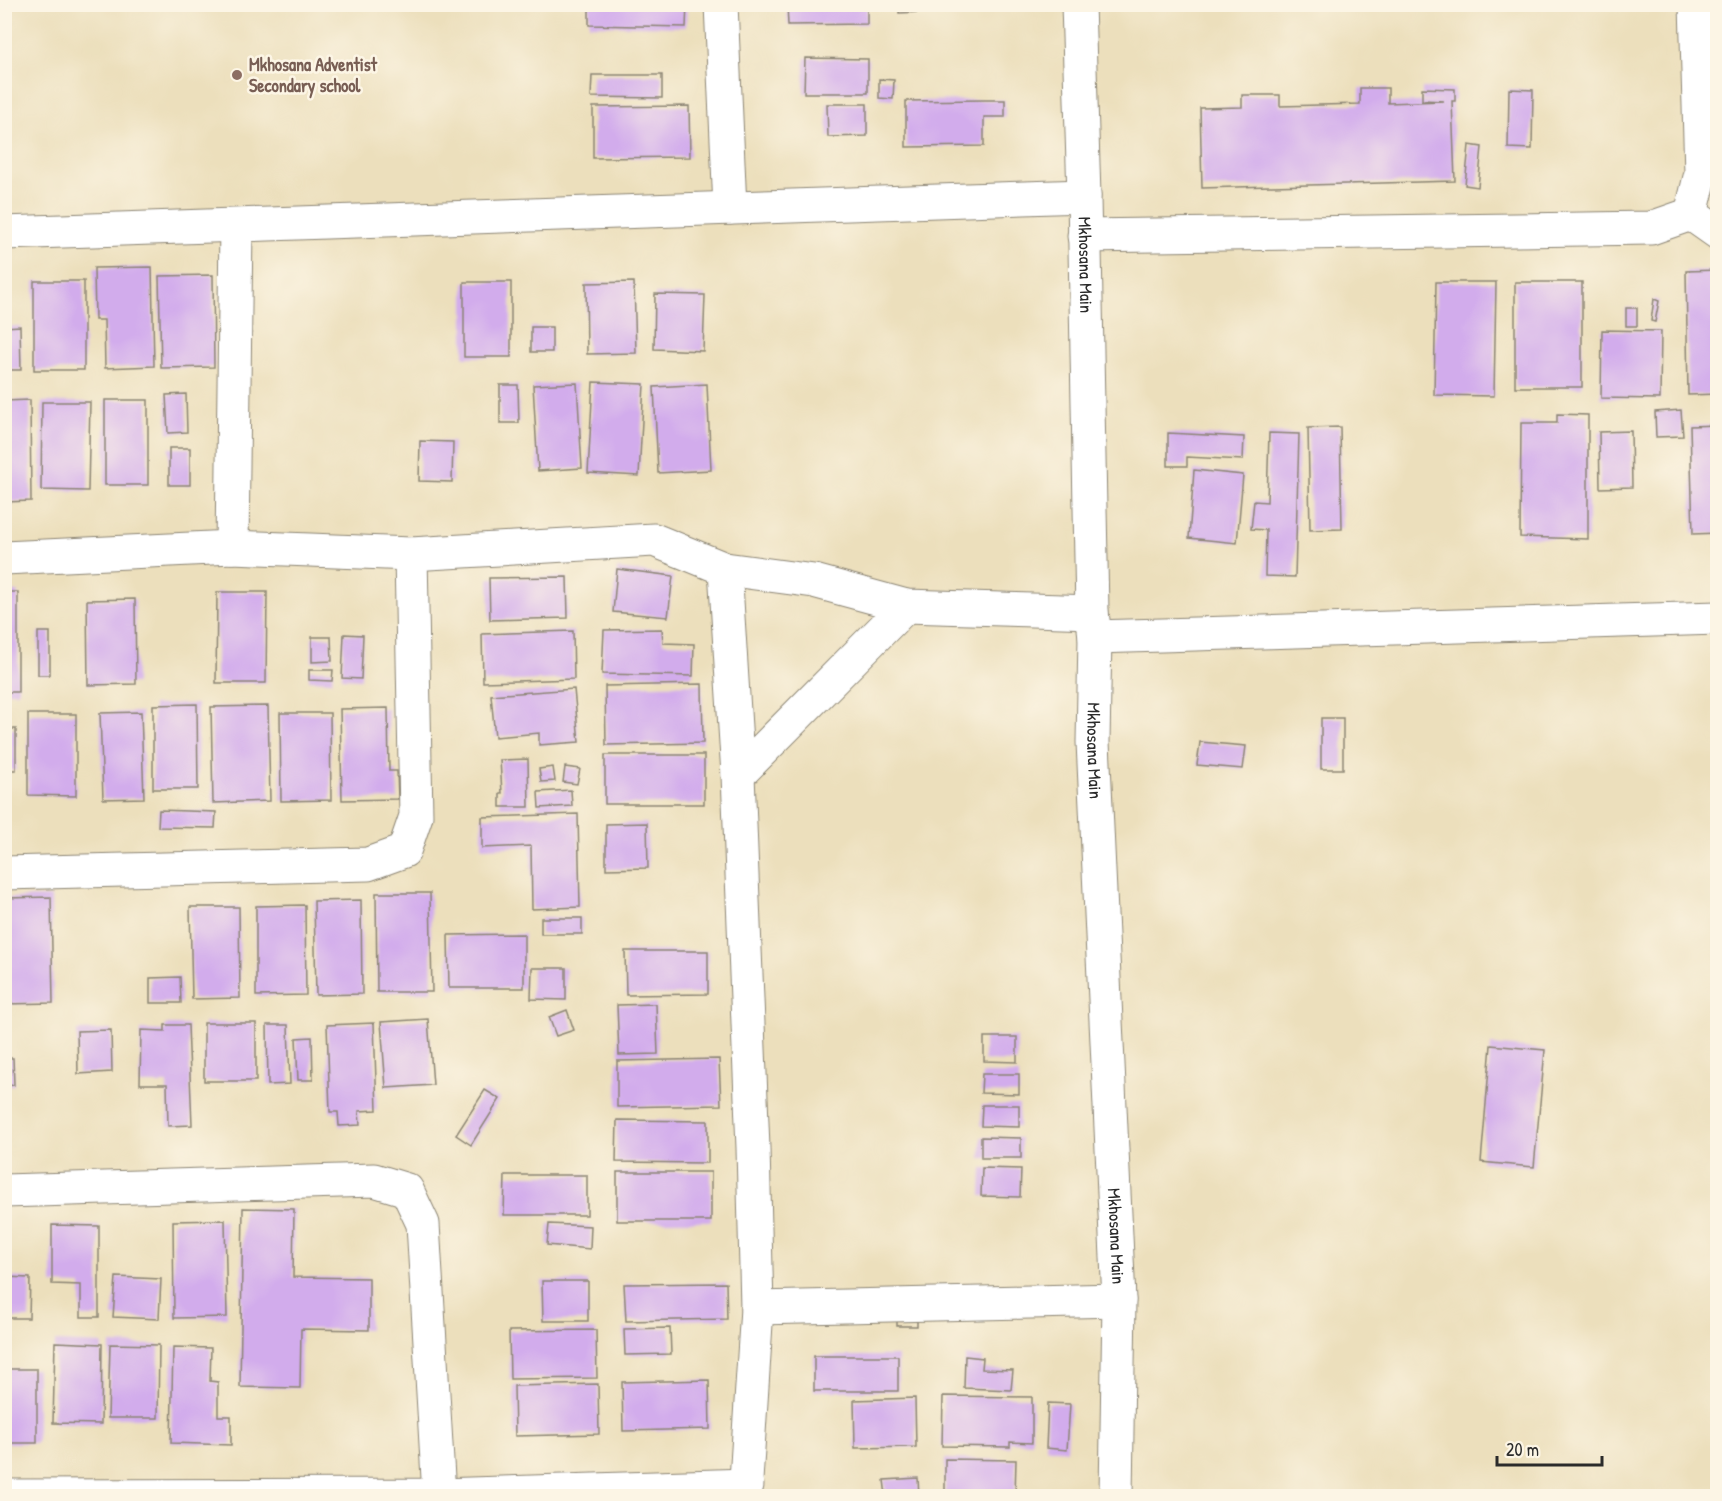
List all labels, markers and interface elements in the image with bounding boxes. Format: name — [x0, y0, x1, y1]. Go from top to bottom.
place label: Mkhosana Adventist Secondary school — [249, 52, 378, 99]
marker: Mkhosana Adventist Secondary school — [230, 68, 244, 82]
street label: Mkhosana Main — [1072, 216, 1099, 313]
street label: Mkhosana Main — [1081, 702, 1109, 799]
street label: Mkhosana Main — [1102, 1187, 1131, 1285]
scale bar — [1497, 1429, 1602, 1467]
text: 20 m — [1506, 1437, 1539, 1462]

